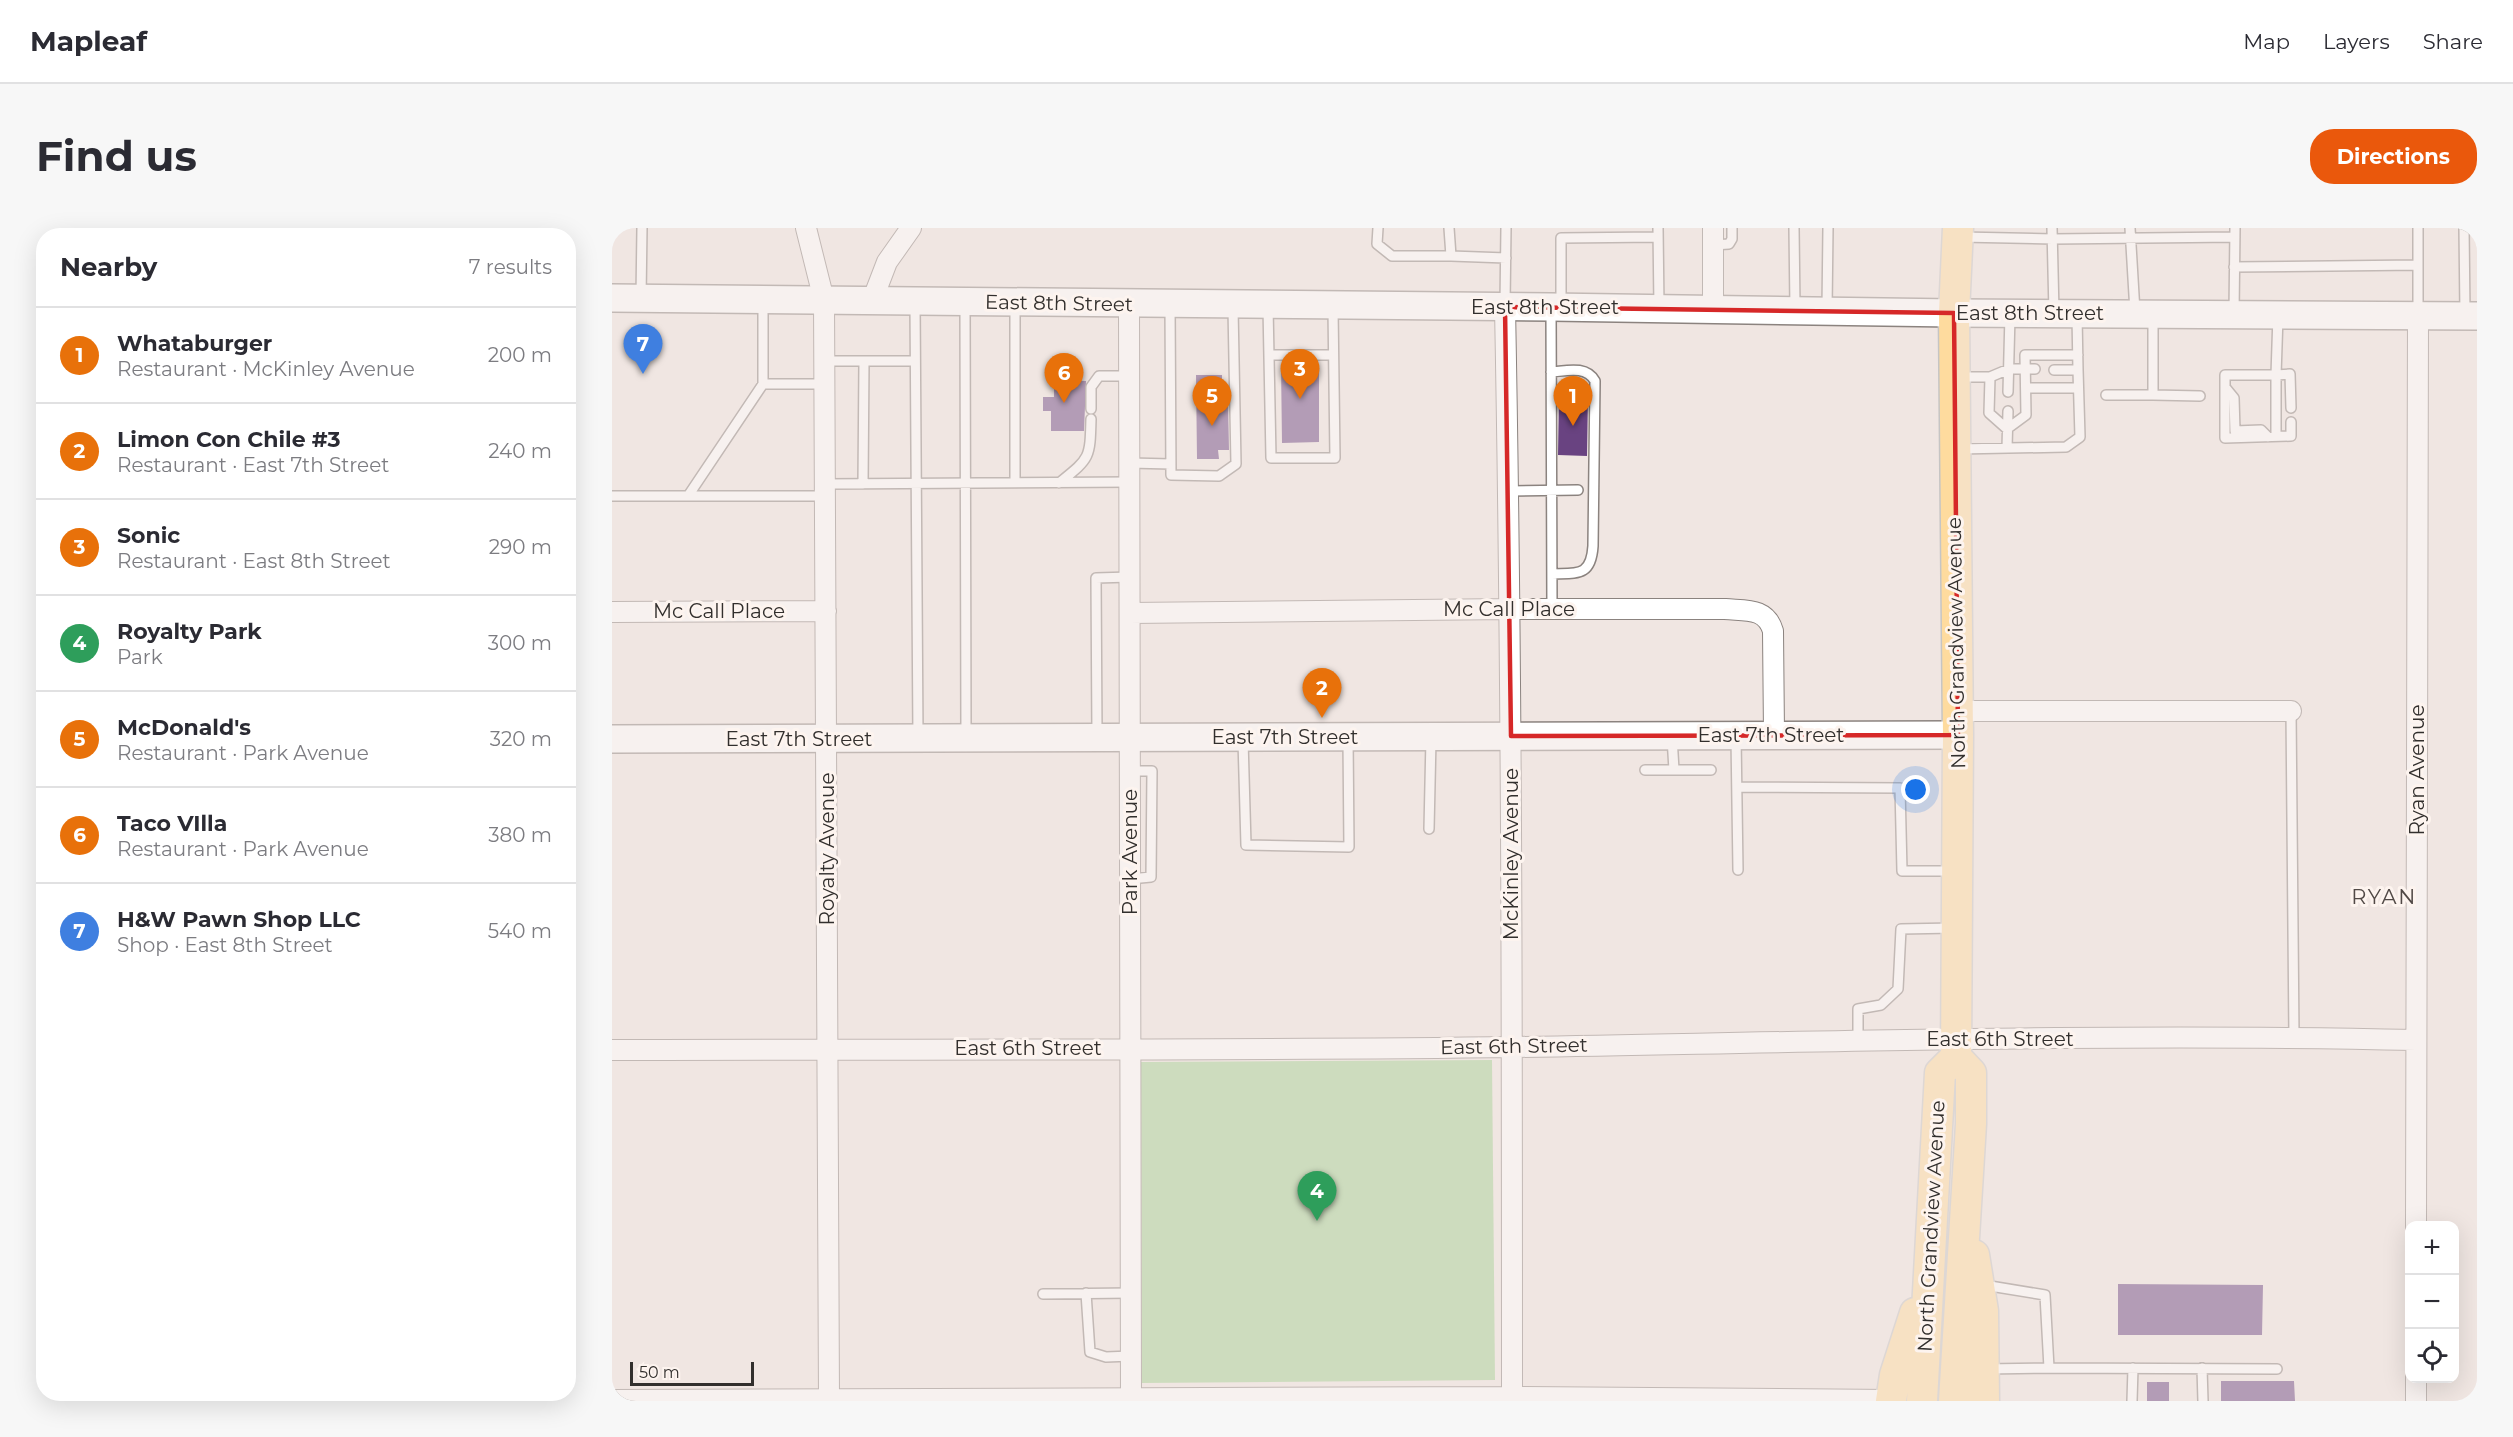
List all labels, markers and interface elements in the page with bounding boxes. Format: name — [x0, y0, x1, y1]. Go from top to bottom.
text: Mapleaf — [30, 24, 147, 58]
text: Map — [2243, 29, 2290, 54]
text: Layers — [2323, 29, 2390, 54]
text: Share — [2423, 29, 2483, 54]
button: Directions — [2310, 129, 2477, 184]
text: Find us — [36, 130, 197, 182]
text: Nearby — [60, 251, 157, 283]
text: 7 results — [469, 255, 552, 279]
street label: East 8th Street — [985, 290, 1133, 316]
street label: East 8th Street — [1471, 295, 1619, 319]
street label: East 8th Street — [1956, 301, 2104, 325]
pin: 7 — [624, 324, 663, 374]
text: Whataburger — [117, 330, 272, 357]
text: 1 — [76, 343, 83, 367]
text: 200 m — [488, 343, 552, 367]
pin: 3 — [1280, 350, 1320, 399]
pin: 6 — [1044, 354, 1084, 403]
text: Restaurant · McKinley Avenue — [117, 357, 415, 381]
pin: 5 — [1192, 376, 1232, 426]
pin: 1 — [1554, 376, 1592, 426]
text: Limon Con Chile #3 — [117, 426, 341, 453]
text: 2 — [74, 439, 85, 463]
text: 240 m — [488, 439, 552, 463]
text: Restaurant · East 7th Street — [117, 453, 389, 477]
street label: North Grandview Avenue — [1942, 517, 1970, 769]
text: Sonic — [117, 522, 180, 549]
text: 3 — [74, 535, 85, 559]
text: 290 m — [489, 535, 552, 559]
text: Restaurant · East 8th Street — [117, 549, 391, 573]
street label: Mc Call Place — [1443, 597, 1575, 621]
street label: Mc Call Place — [653, 599, 785, 623]
text: Royalty Park — [117, 618, 262, 645]
text: 4 — [73, 631, 86, 655]
text: 300 m — [488, 631, 552, 655]
text: Park — [117, 645, 163, 669]
pin: 2 — [1302, 668, 1342, 718]
street label: Ryan Avenue — [2405, 705, 2429, 835]
text: McDonald's — [117, 714, 251, 741]
street label: East 7th Street — [1698, 723, 1844, 747]
street label: East 7th Street — [1212, 725, 1358, 749]
text: 5 — [74, 727, 85, 751]
text: 320 m — [490, 727, 552, 751]
street label: East 7th Street — [726, 727, 872, 751]
text: Restaurant · Park Avenue — [117, 741, 369, 765]
street label: McKinley Avenue — [1499, 768, 1523, 940]
street label: Royalty Avenue — [815, 772, 839, 926]
your location — [1901, 775, 1930, 804]
street label: Park Avenue — [1118, 789, 1142, 915]
text: Taco VIlla — [117, 810, 227, 837]
text: 6 — [73, 823, 86, 847]
text: 380 m — [488, 823, 552, 847]
text: Restaurant · Park Avenue — [117, 837, 369, 861]
district label: RYAN — [2351, 884, 2417, 909]
text: H&W Pawn Shop LLC — [117, 906, 361, 933]
text: 7 — [73, 919, 86, 943]
text: 540 m — [488, 919, 552, 943]
text: Shop · East 8th Street — [117, 933, 333, 957]
street label: East 6th Street — [1926, 1027, 2074, 1051]
street label: East 6th Street — [1440, 1033, 1588, 1059]
street label: East 6th Street — [954, 1036, 1102, 1060]
street label: North Grandview Avenue — [1912, 1100, 1950, 1352]
pin: 4 — [1298, 1172, 1336, 1221]
map controls — [2405, 1221, 2459, 1383]
button: + — [2405, 1221, 2459, 1275]
button: − — [2405, 1275, 2459, 1329]
button: locate — [2405, 1329, 2459, 1383]
scale bar — [630, 1359, 754, 1386]
text: 50 m — [639, 1363, 680, 1382]

